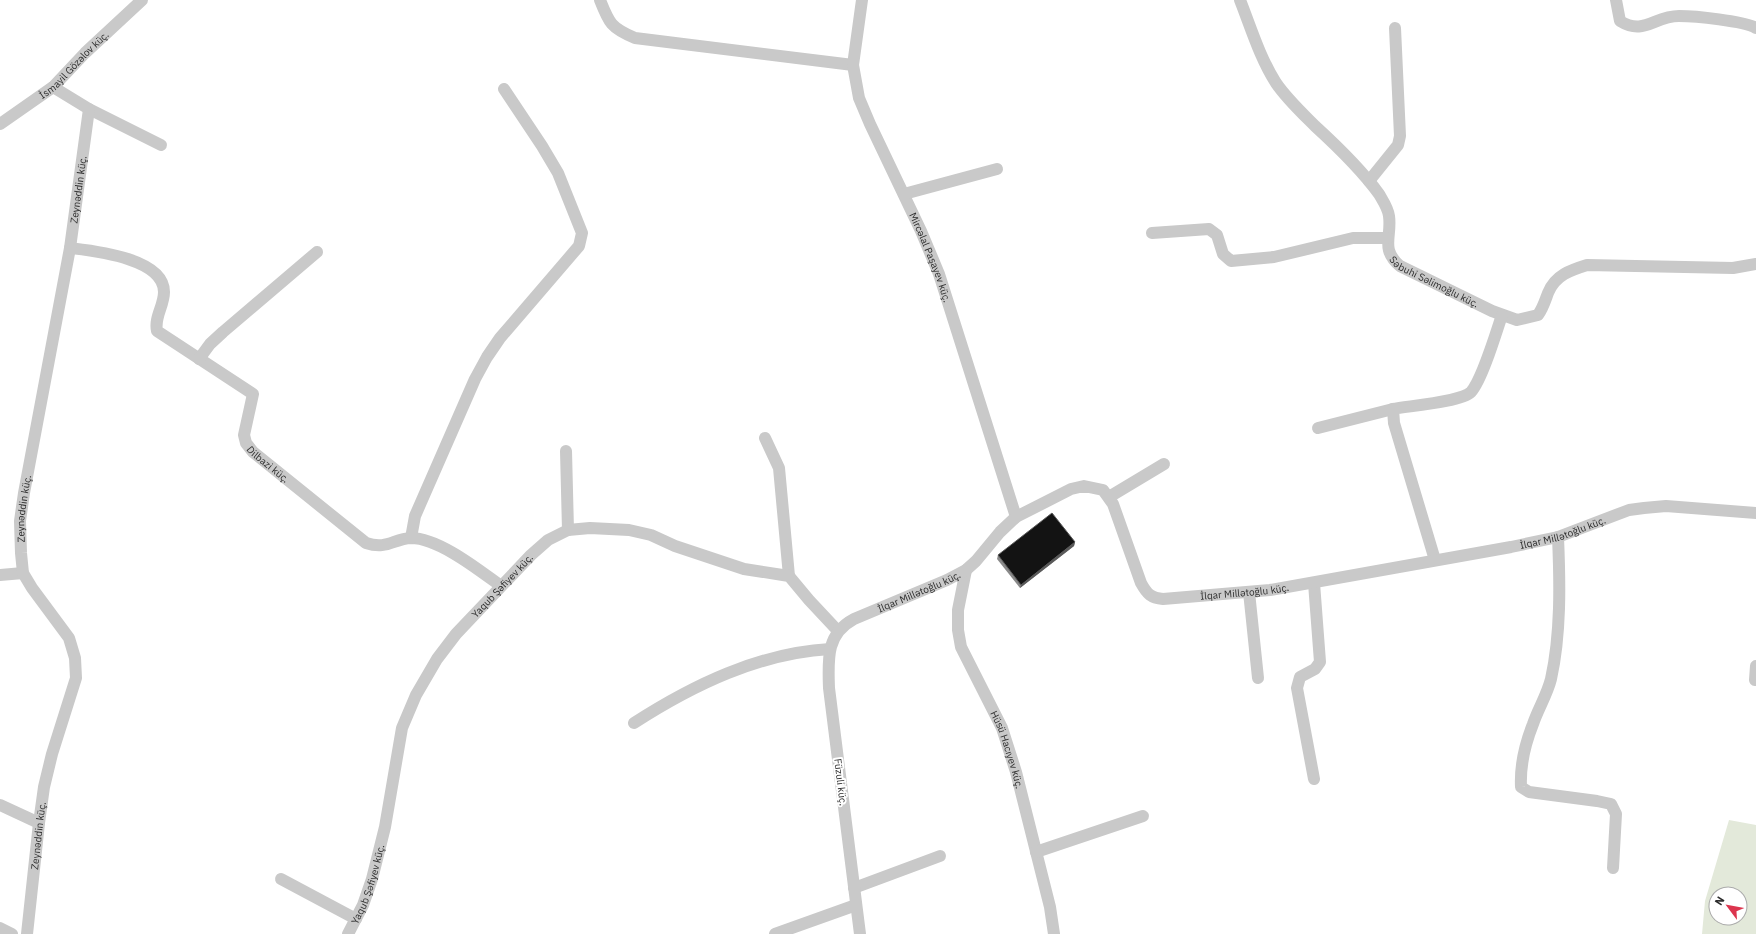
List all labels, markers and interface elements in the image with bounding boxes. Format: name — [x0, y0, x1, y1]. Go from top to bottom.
street label: İsmayil Gözəlov küç. — [37, 28, 112, 102]
street label: Zeynəddin küç. — [67, 155, 90, 224]
street label: Mircəlal Paşayev küç. — [906, 211, 954, 304]
street label: Səbuhi Səlimoğlu küç. — [1386, 253, 1481, 311]
street label: Dilbazi küç. — [244, 443, 292, 486]
street label: Zeynəddin küç. — [14, 474, 34, 543]
street label: İlqar Millətoğlu küç. — [1519, 514, 1608, 552]
street label: Yaqub Şəfiyev küç. — [469, 551, 536, 621]
street label: İlqar Millətoğlu küç. — [876, 568, 963, 615]
street label: İlqar Millətoğlu küç. — [1200, 581, 1290, 603]
street label: Hüsü Hacıyev küç. — [987, 709, 1026, 790]
street label: Füzuli küç. — [831, 758, 850, 806]
street label: Zeynəddin küç. — [28, 801, 49, 870]
street label: Yaqub Şəfiyev küç. — [348, 843, 387, 926]
north arrow — [1708, 886, 1748, 926]
text: N — [1711, 894, 1728, 908]

